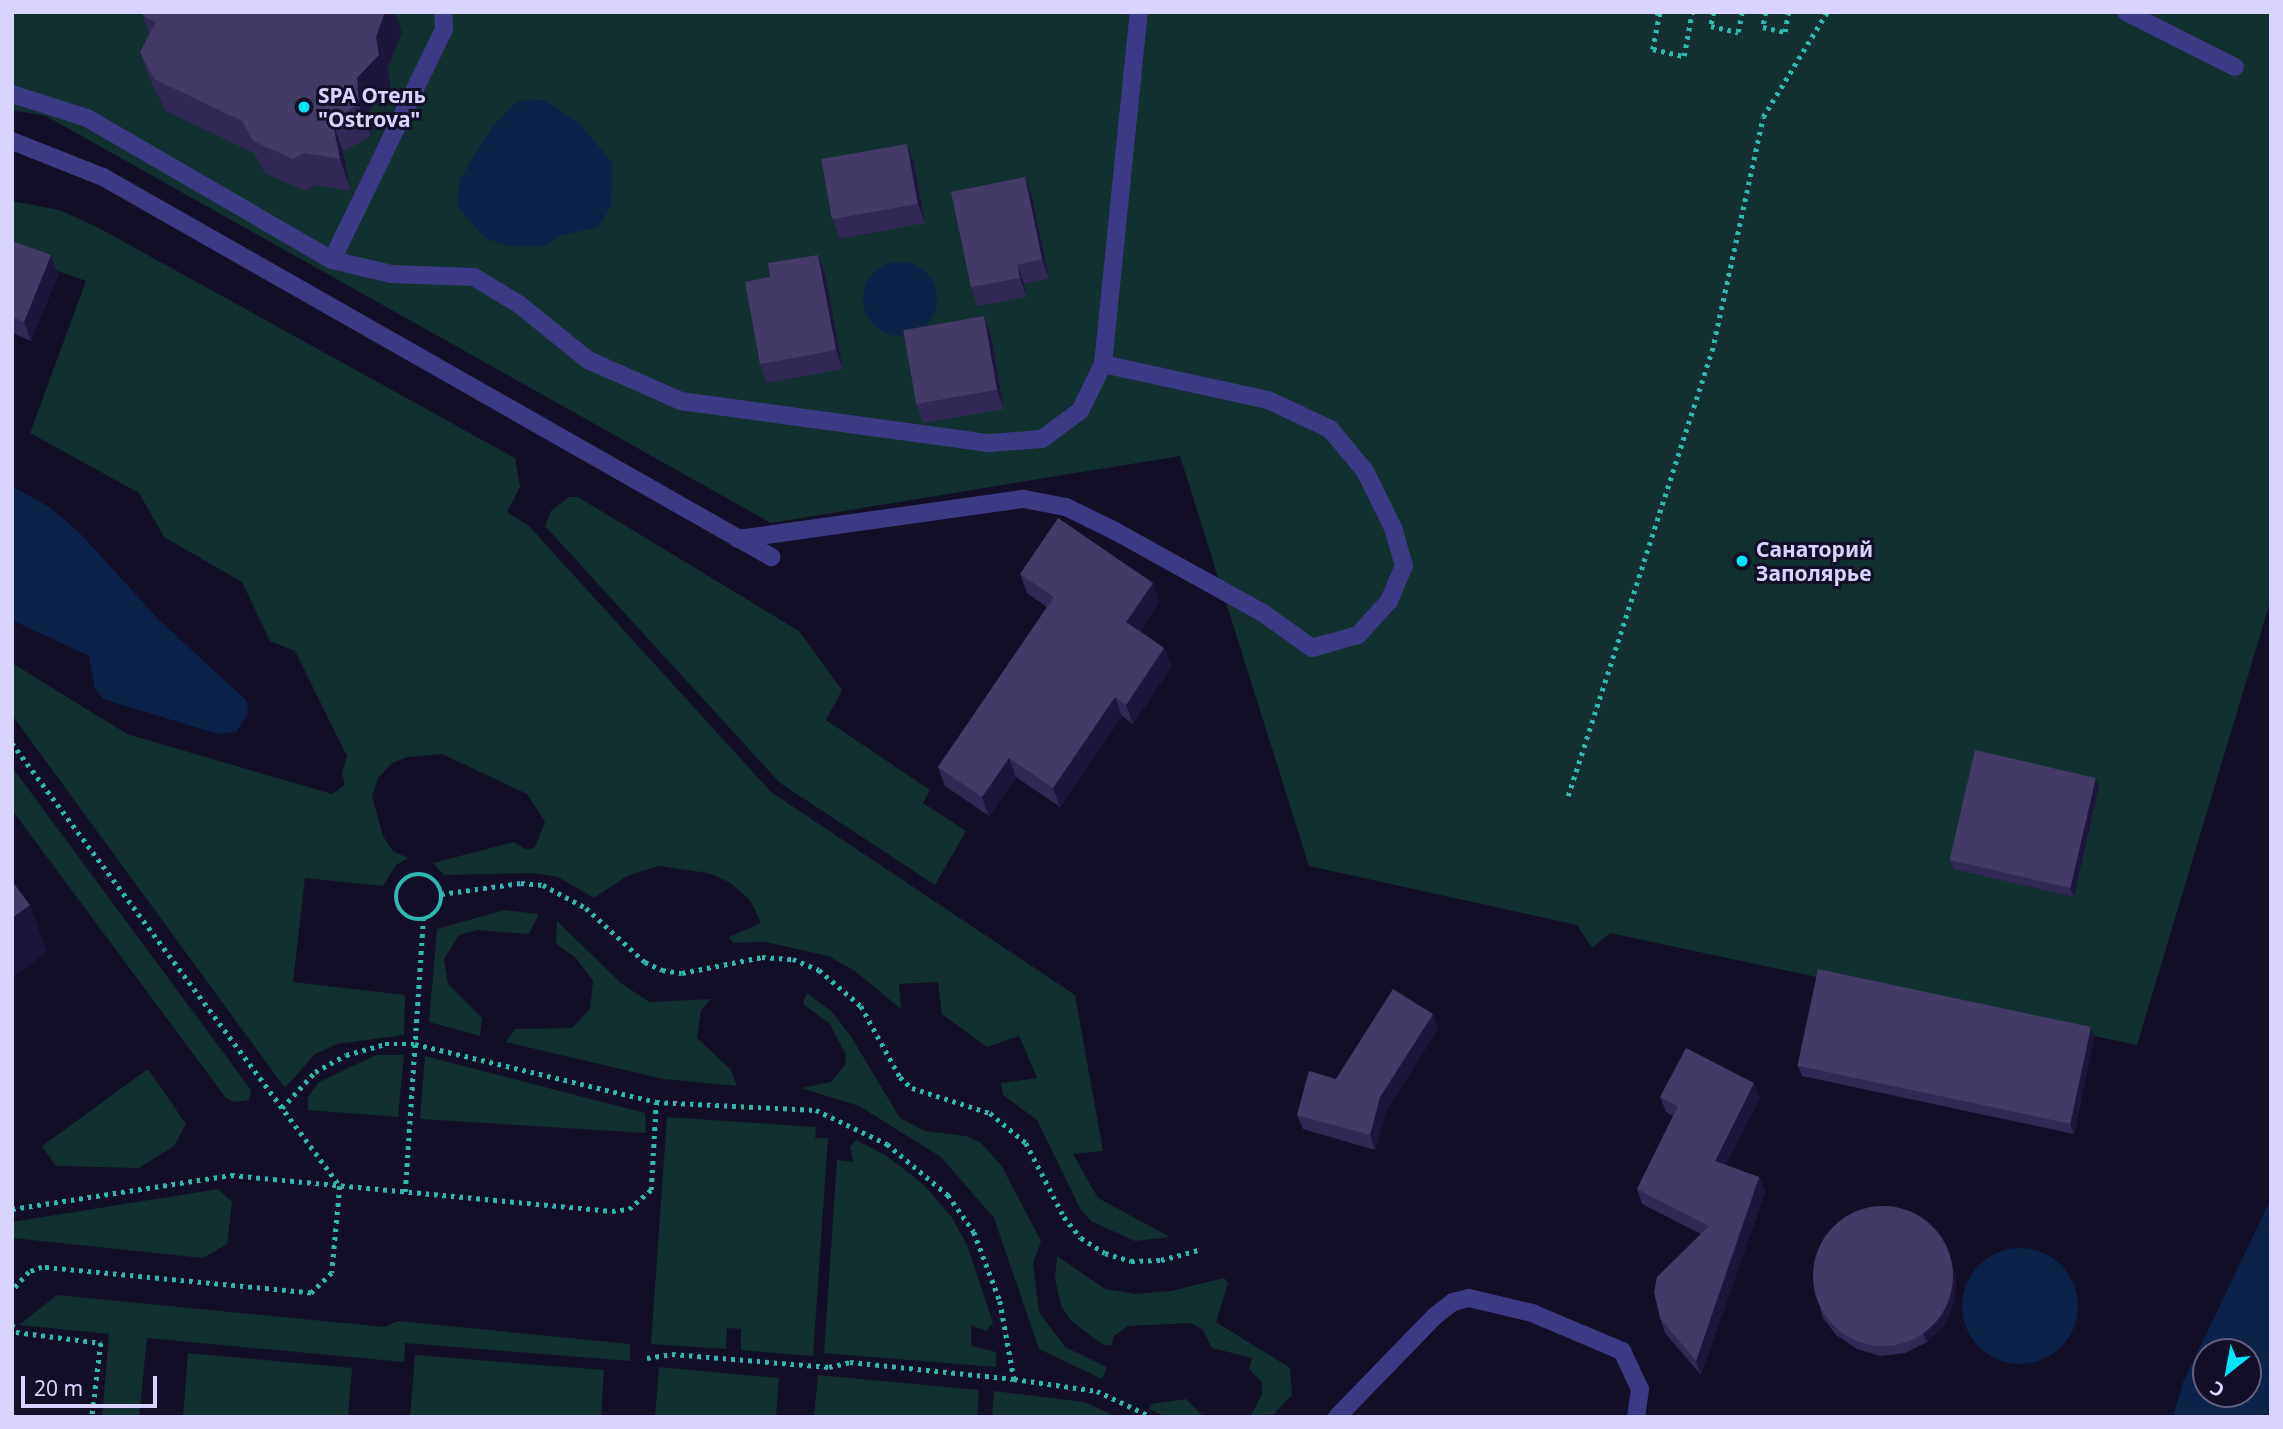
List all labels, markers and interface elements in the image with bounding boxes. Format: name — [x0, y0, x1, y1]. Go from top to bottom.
place label: SPA Отель "Ostrova" — [318, 82, 426, 132]
marker: SPA Отель "Ostrova" — [296, 99, 312, 115]
place label: Санаторий Заполярье — [1756, 536, 1873, 586]
marker: Санаторий Заполярье — [1734, 553, 1750, 569]
north arrow — [2192, 1338, 2262, 1408]
scale bar — [24, 1362, 161, 1406]
text: 20 m — [34, 1374, 83, 1402]
text: С — [2205, 1375, 2229, 1404]

